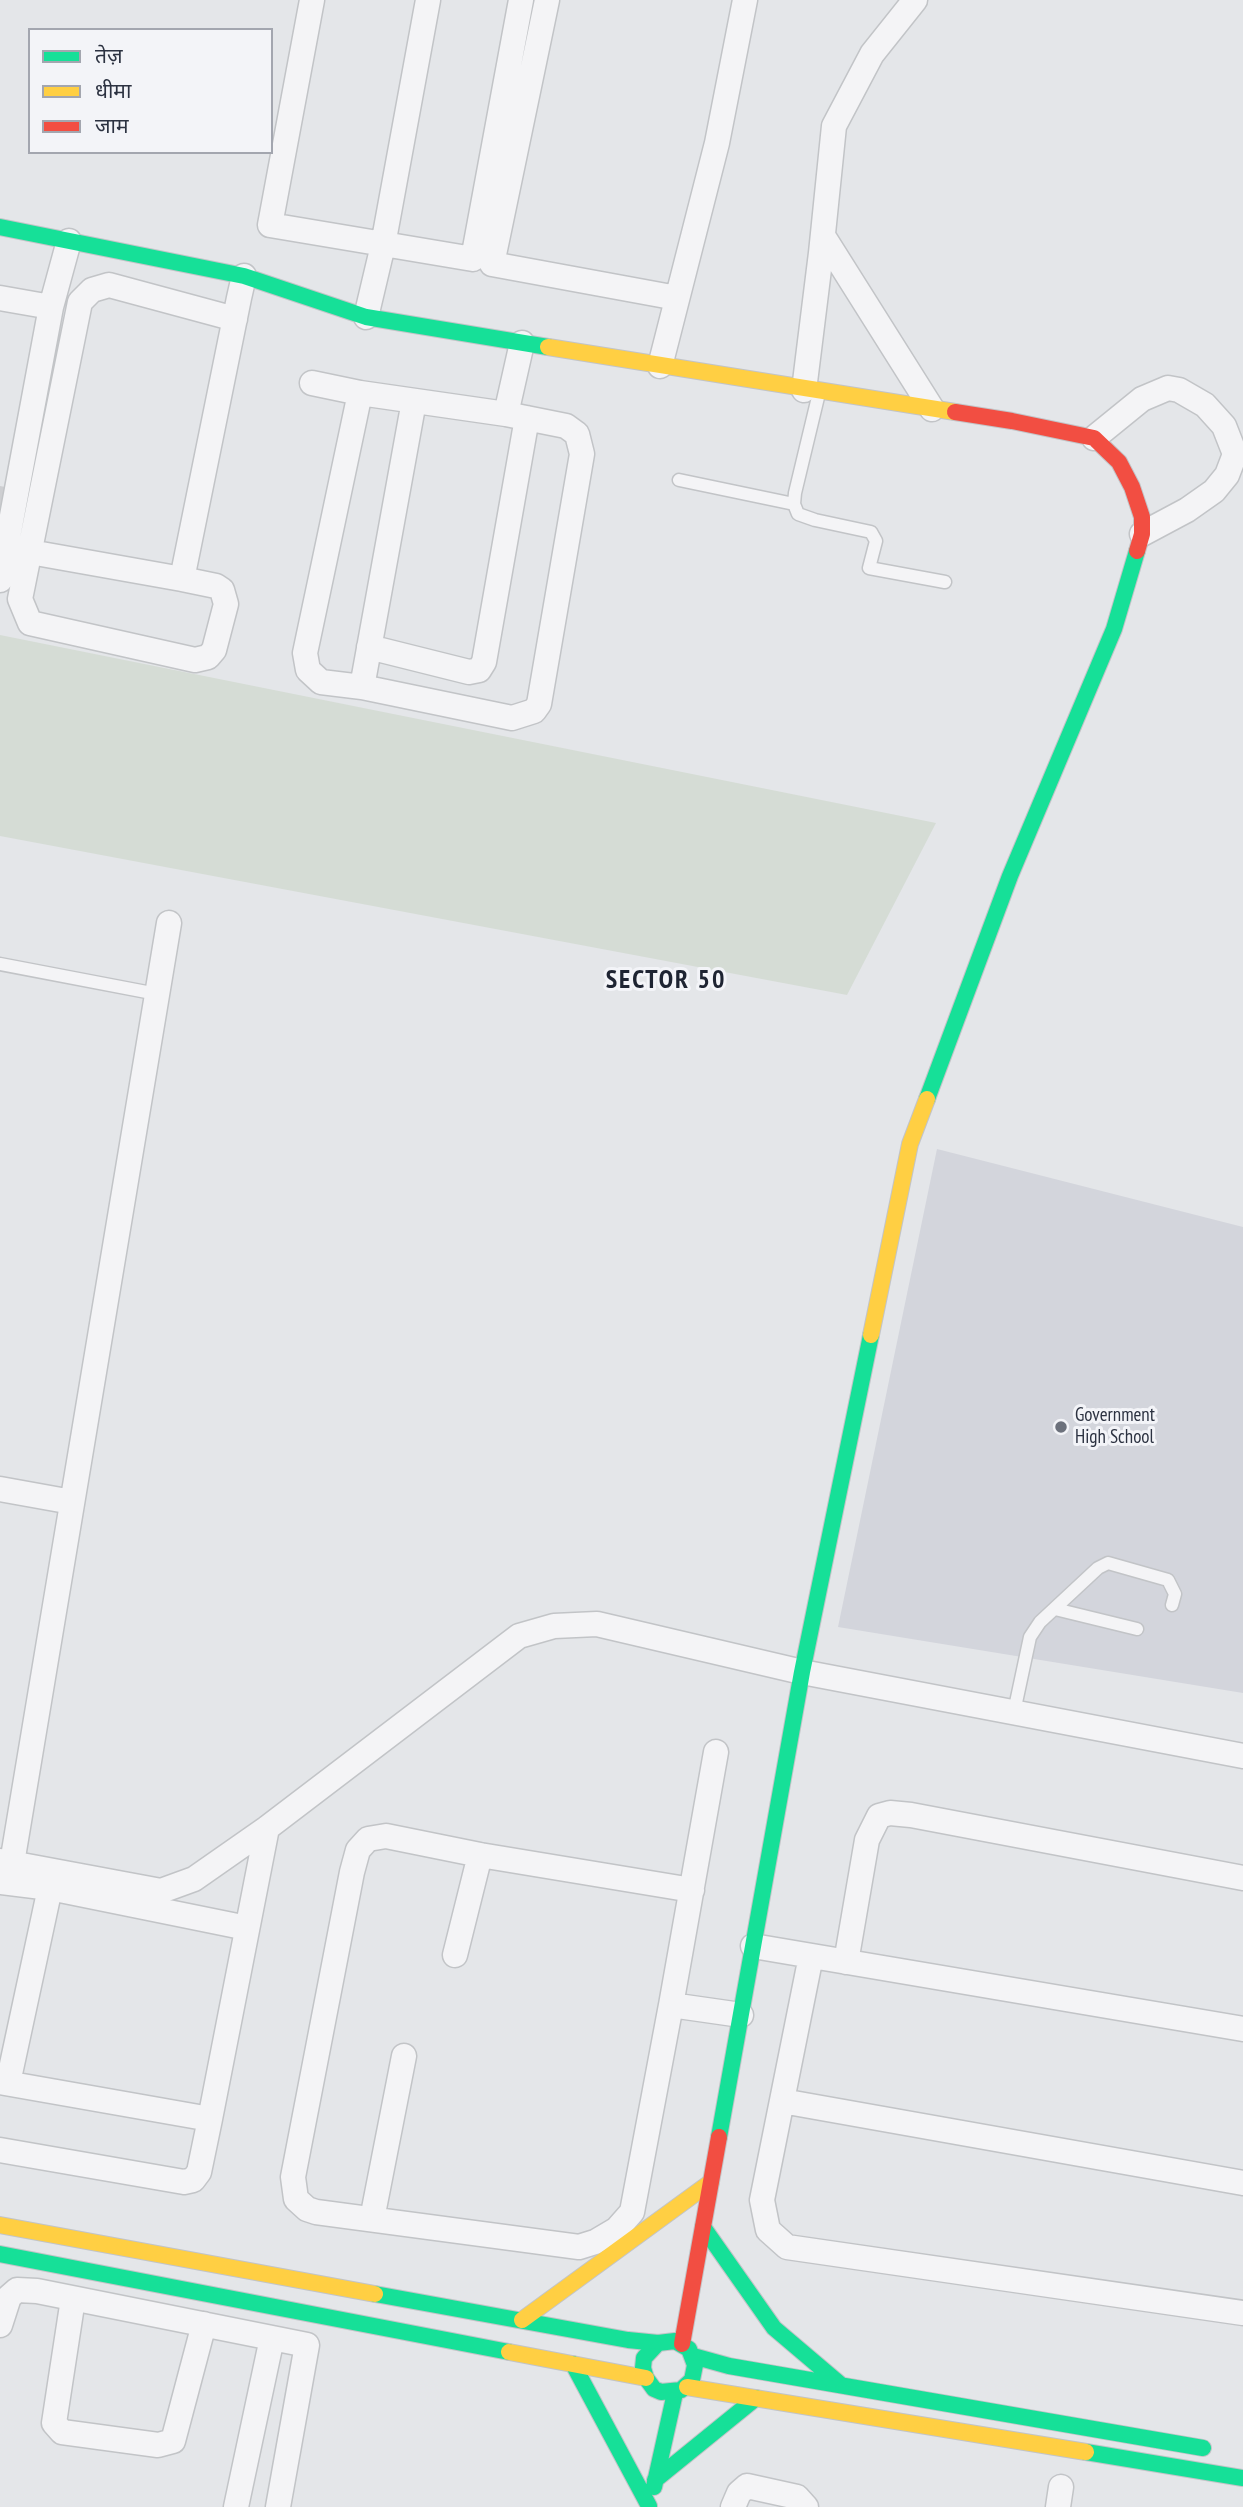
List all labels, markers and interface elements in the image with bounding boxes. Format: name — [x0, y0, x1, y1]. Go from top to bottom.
legend — [28, 28, 273, 154]
text: तेज़ — [95, 42, 123, 69]
text: धीमा — [95, 77, 131, 104]
text: जाम — [95, 112, 129, 139]
district label: SECTOR 50 — [607, 965, 725, 997]
place label: Government High School — [1075, 1405, 1155, 1449]
marker: Government High School — [1053, 1419, 1069, 1435]

